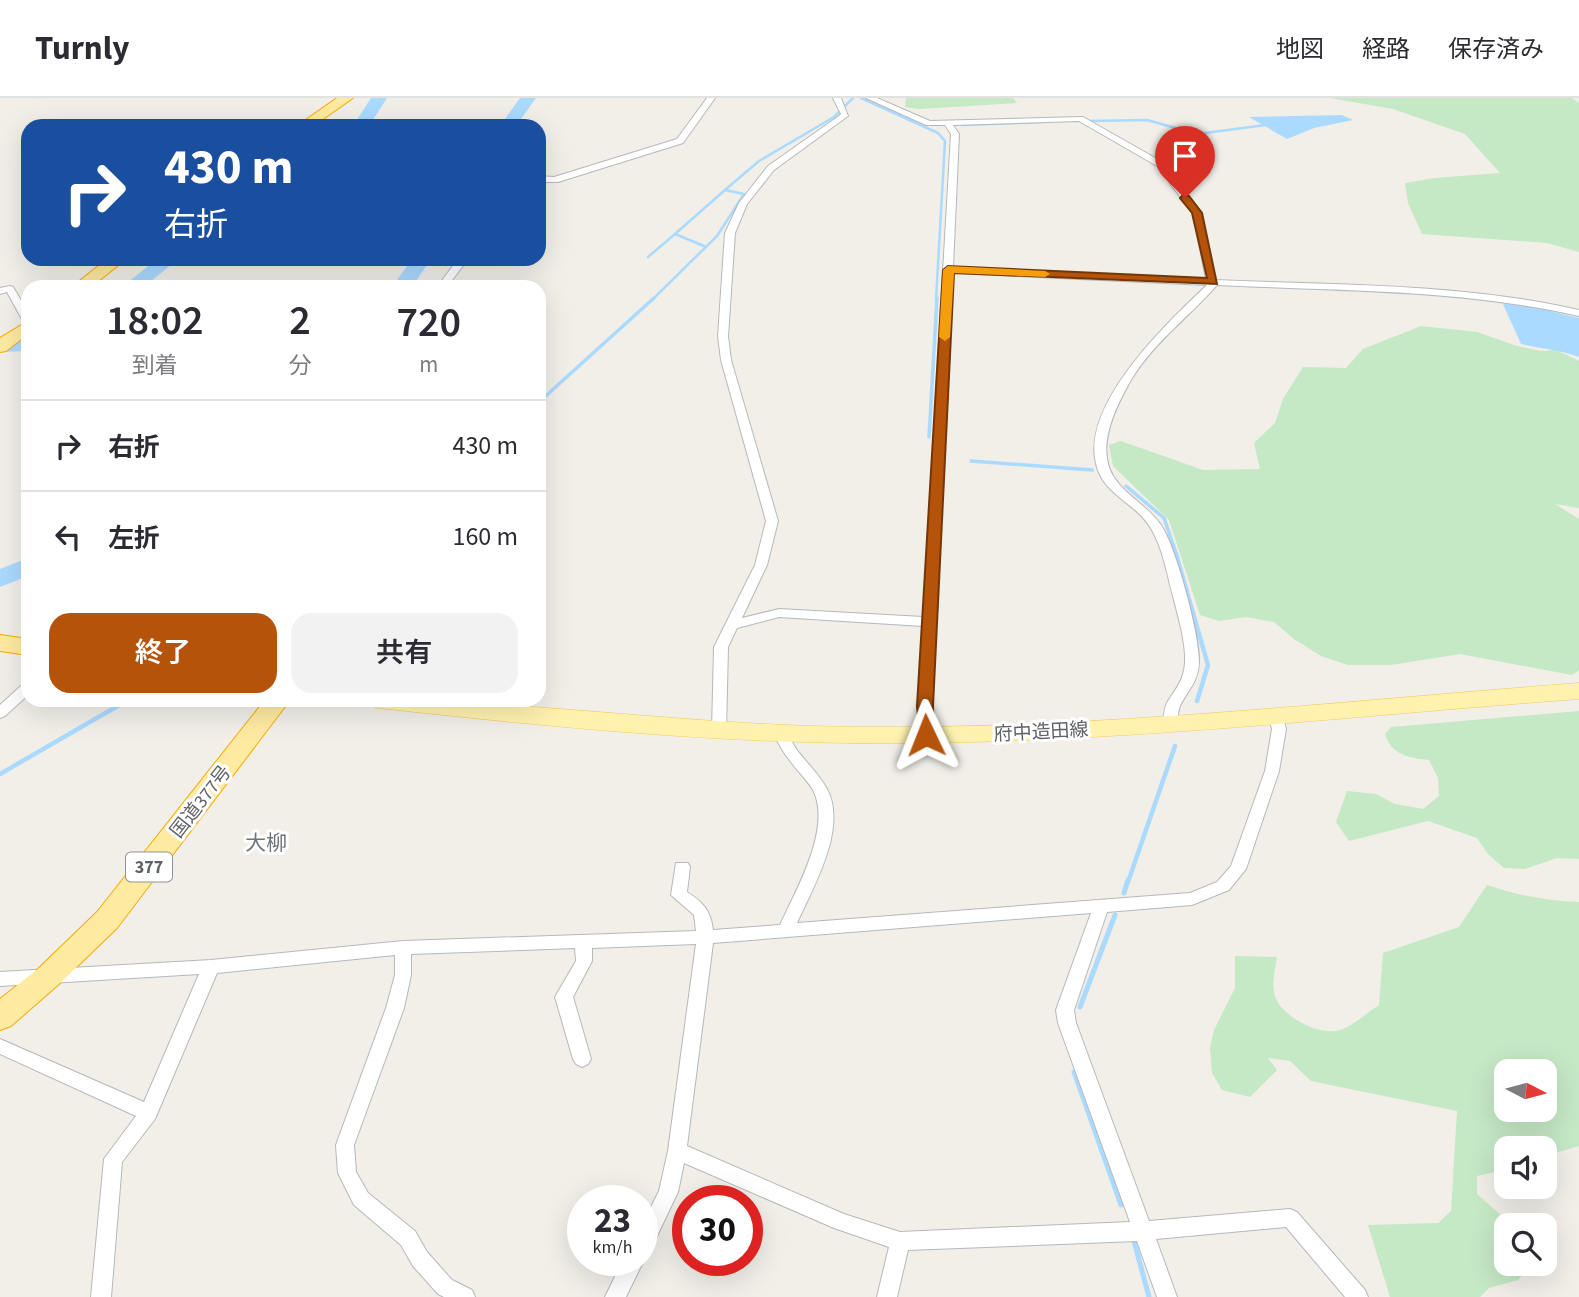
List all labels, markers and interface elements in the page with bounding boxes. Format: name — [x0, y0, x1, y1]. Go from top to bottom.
text: Turnly — [35, 25, 129, 72]
text: 地図 — [1276, 32, 1324, 67]
text: 経路 — [1362, 32, 1410, 67]
text: 保存済み — [1448, 32, 1544, 67]
pin — [1155, 126, 1215, 198]
text: 430 m — [164, 133, 293, 203]
icon: arrive — [1166, 137, 1204, 175]
icon: right — [49, 147, 140, 238]
text: 右折 — [164, 202, 228, 248]
text: 18:02 — [106, 291, 204, 351]
text: 2 — [289, 291, 311, 351]
text: 720 — [396, 293, 461, 353]
text: m — [419, 348, 438, 381]
text: 到着 — [132, 349, 178, 382]
text: 分 — [289, 349, 312, 382]
icon: right — [49, 427, 87, 465]
text: 430 m — [452, 427, 518, 464]
text: 右折 — [108, 429, 160, 466]
icon: left — [49, 518, 87, 556]
text: 160 m — [452, 518, 518, 555]
text: 左折 — [108, 520, 160, 557]
button: 終了 — [49, 613, 277, 693]
button: 共有 — [291, 613, 518, 693]
position arrow — [889, 698, 963, 772]
street label: 府中造田線 — [993, 717, 1089, 748]
street label: 国道377号 — [164, 760, 238, 844]
district label: 大柳 — [245, 828, 287, 858]
road number: 377 — [126, 852, 172, 882]
north arrow — [1494, 1059, 1558, 1122]
map controls — [1494, 1059, 1557, 1276]
button: sound — [1494, 1136, 1557, 1199]
speed limit sign: 30 — [672, 1185, 763, 1276]
text: 23 — [594, 1196, 631, 1246]
button: search — [1494, 1213, 1557, 1276]
text: km/h — [593, 1235, 632, 1260]

